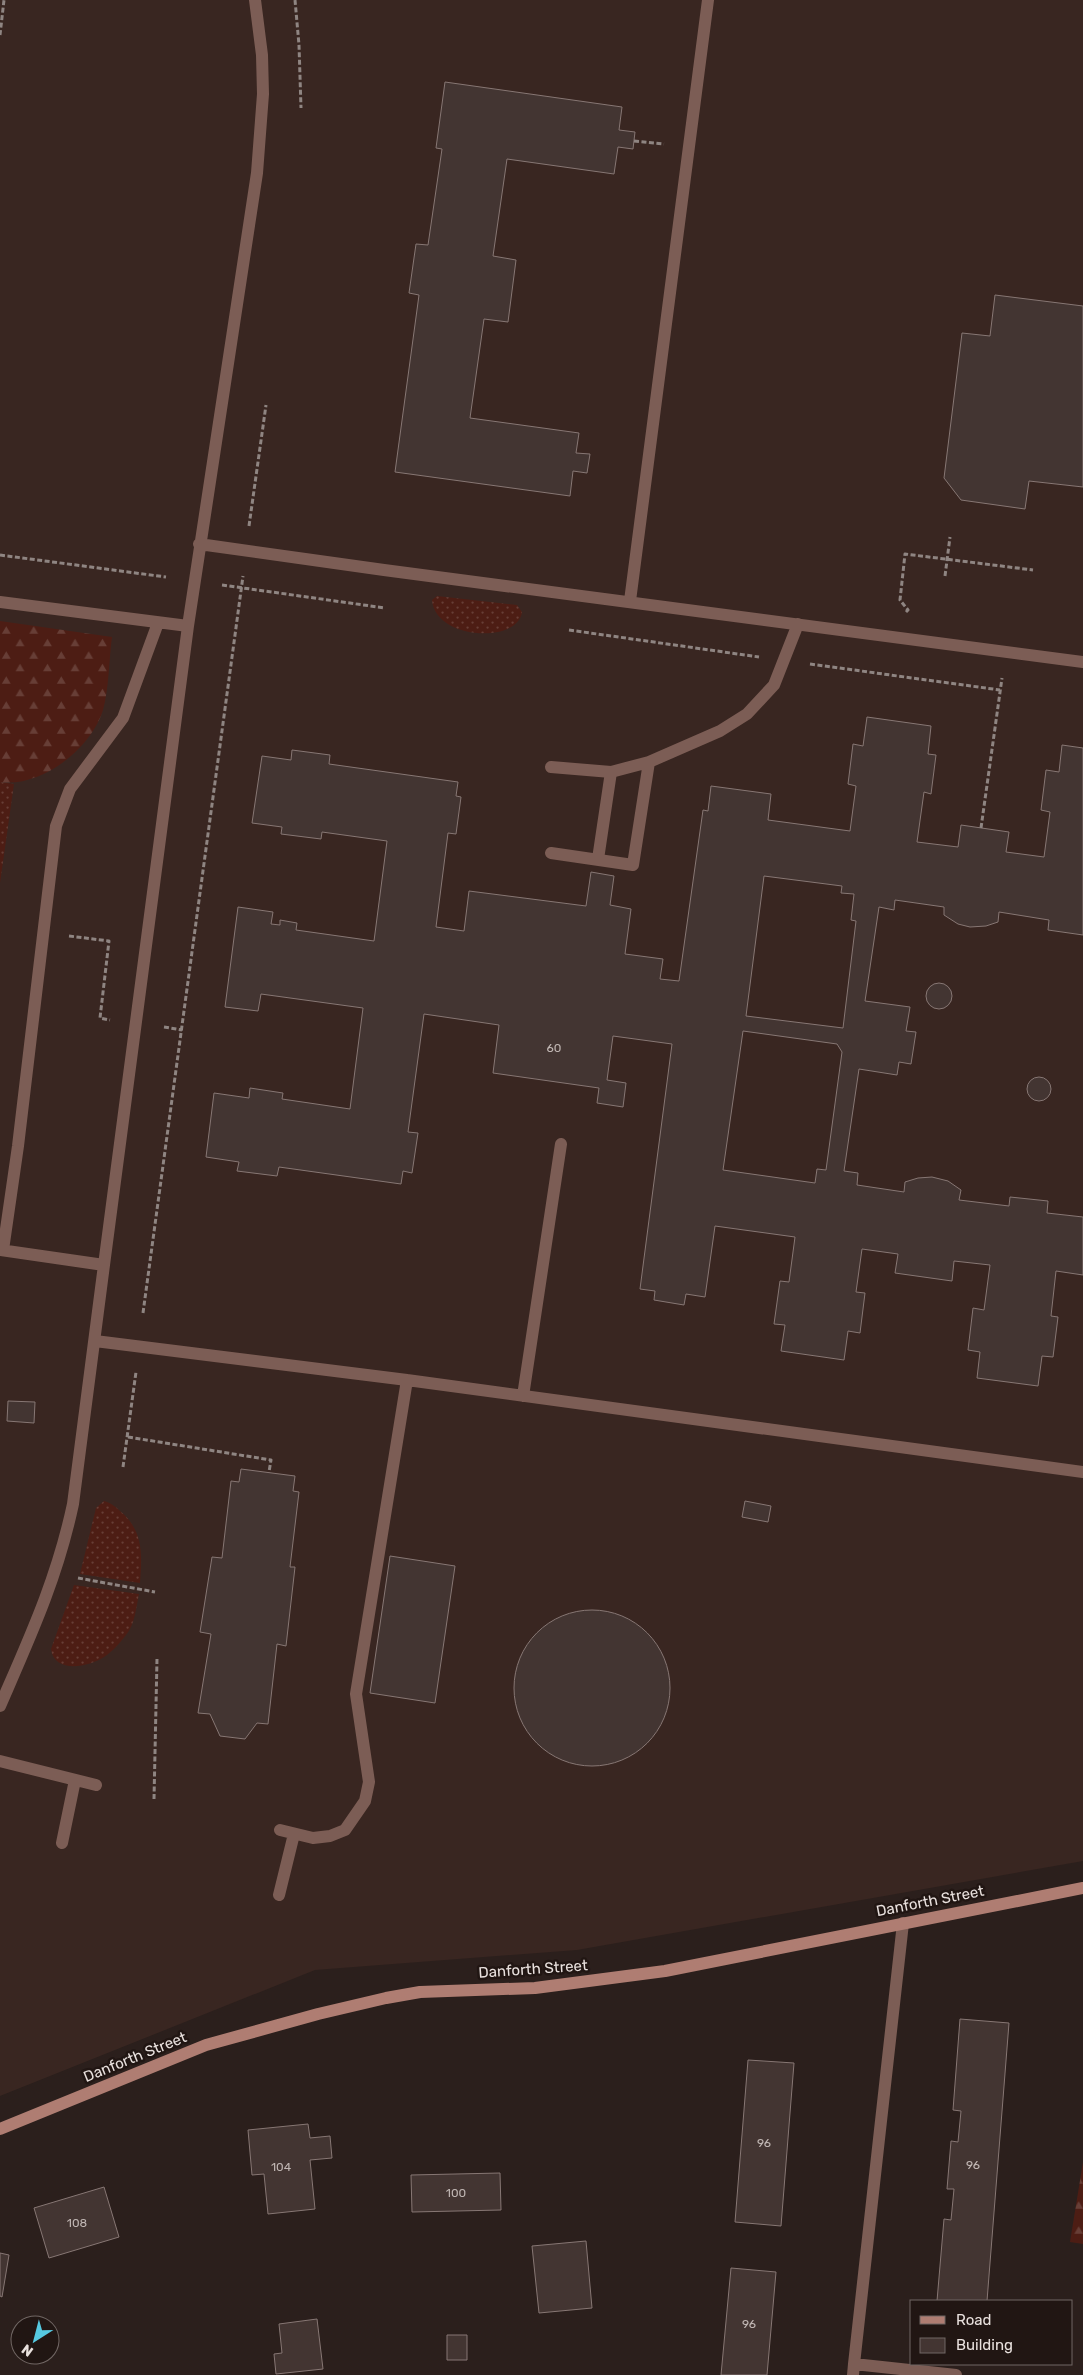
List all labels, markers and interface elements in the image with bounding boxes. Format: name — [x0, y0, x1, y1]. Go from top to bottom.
house number: 60 — [547, 1041, 561, 1055]
street label: Danforth Street — [875, 1882, 986, 1920]
street label: Danforth Street — [478, 1956, 588, 1982]
street label: Danforth Street — [81, 2028, 189, 2086]
house number: 96 — [757, 2136, 771, 2150]
house number: 96 — [966, 2158, 980, 2172]
house number: 104 — [271, 2160, 292, 2174]
house number: 100 — [446, 2186, 466, 2200]
house number: 108 — [67, 2216, 87, 2230]
legend — [910, 2300, 1073, 2365]
text: Road — [956, 2311, 992, 2329]
north arrow — [10, 2315, 60, 2365]
house number: 96 — [742, 2317, 756, 2331]
text: Building — [956, 2336, 1013, 2354]
text: N — [19, 2340, 37, 2360]

